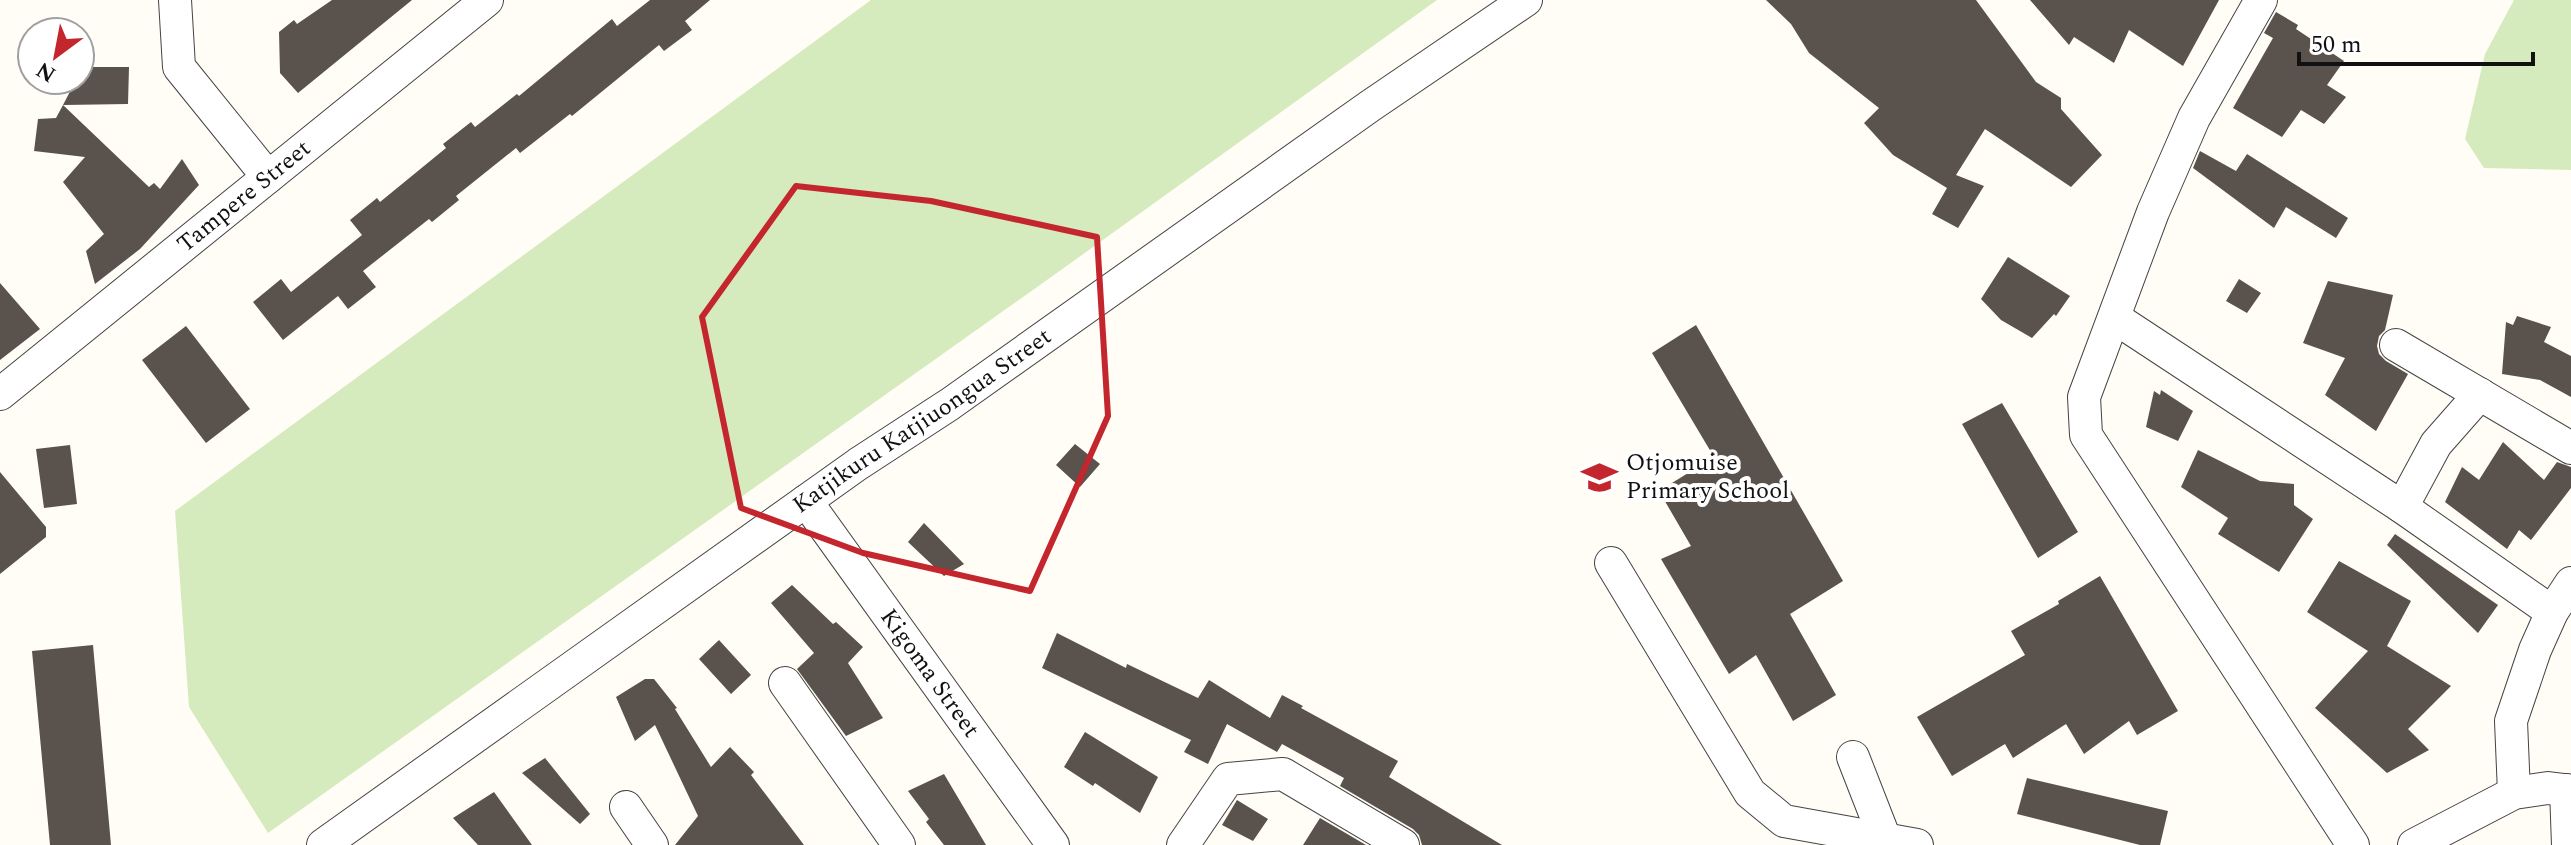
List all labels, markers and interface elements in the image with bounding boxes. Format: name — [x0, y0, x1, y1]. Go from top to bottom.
north arrow — [16, 16, 96, 96]
scale bar — [2299, 16, 2533, 66]
text: 50 m — [2311, 27, 2362, 63]
text: N — [30, 53, 63, 90]
street label: Tampere Street — [169, 131, 319, 262]
street label: Katjikuru Katjiuongua Street — [785, 319, 1059, 523]
place label: Otjomuise Primary School — [1626, 445, 1789, 509]
school or university icon: Otjomuise Primary School — [1581, 458, 1619, 496]
street label: Kigoma Street — [871, 601, 989, 745]

